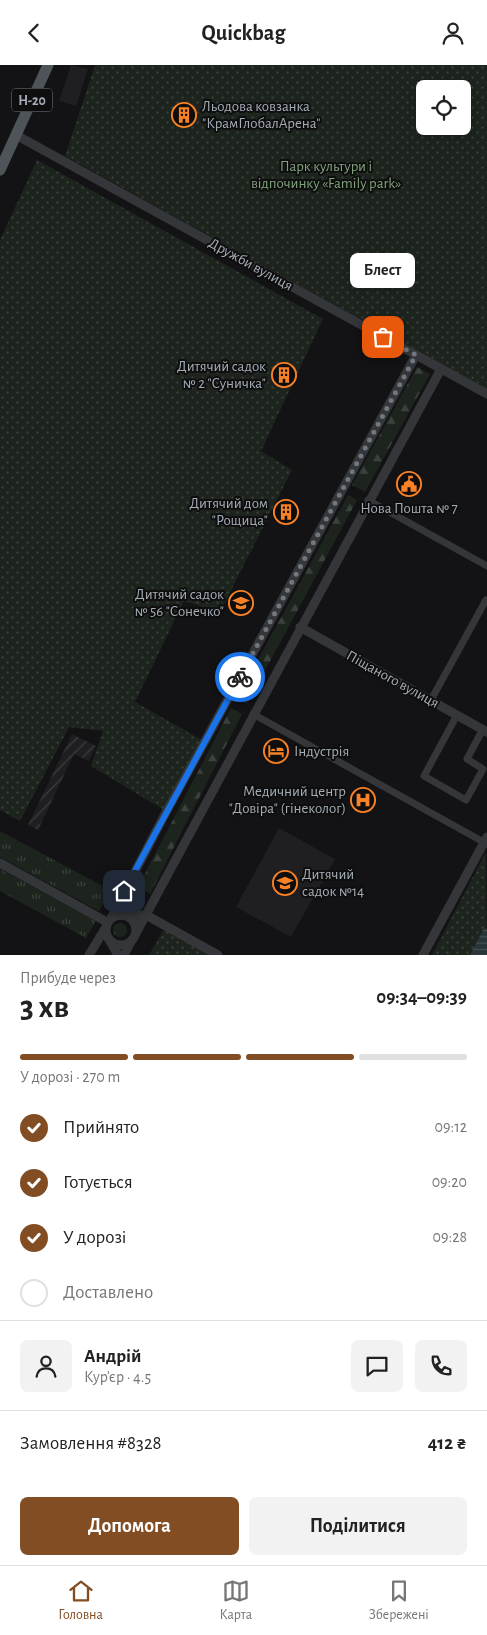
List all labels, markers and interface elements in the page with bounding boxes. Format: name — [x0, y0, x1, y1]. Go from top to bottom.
icon: back — [20, 19, 48, 47]
icon: person — [439, 19, 467, 47]
text: Quickbag — [202, 22, 285, 44]
map controls — [416, 80, 471, 135]
button: locate — [416, 80, 471, 135]
road number: Н-20 — [12, 89, 52, 111]
place label: Льодова ковзанка "КрамГлобалАрена" — [202, 99, 321, 131]
building icon: Льодова ковзанка "КрамГлобалАрена" — [171, 102, 197, 128]
park label: Парк культури і відпочинку «Family park» — [251, 159, 401, 191]
street label: Дружби вулиця — [206, 235, 295, 294]
callout: Блест — [350, 252, 416, 287]
text: Блест — [364, 262, 401, 278]
pin — [362, 316, 404, 358]
icon: bag — [369, 323, 397, 351]
place label: Дитячий садок № 2 "Суничка" — [177, 359, 266, 391]
building icon: Дитячий садок № 2 "Суничка" — [271, 362, 297, 388]
public building icon: Нова Пошта № 7 — [396, 471, 422, 497]
place label: Дитячий дом "Рощица" — [189, 496, 268, 528]
building icon: Дитячий дом "Рощица" — [273, 499, 299, 525]
place label: Нова Пошта № 7 — [360, 501, 458, 516]
place label: Дитячий садок № 56 "Сонечко" — [134, 587, 224, 619]
school or university icon: Дитячий садок № 56 "Сонечко" — [228, 590, 254, 616]
street label: Піщаного вулиця — [344, 648, 442, 711]
courier — [215, 652, 265, 702]
icon: bike — [226, 663, 254, 691]
hotel icon: Індустрія — [263, 738, 289, 764]
place label: Індустрія — [294, 744, 349, 759]
place label: Медичний центр "Довіра" (гінеколог) — [229, 784, 346, 816]
hospital icon: Медичний центр "Довіра" (гінеколог) — [350, 787, 376, 813]
place label: Дитячий садок №14 — [302, 867, 364, 899]
pin — [103, 870, 145, 912]
school or university icon: Дитячий садок №14 — [272, 870, 298, 896]
icon: home — [110, 877, 138, 905]
text: Прибуде через — [20, 970, 116, 986]
text: 09:34–09:39 — [376, 988, 467, 1007]
text: 3 хв — [20, 991, 69, 1023]
text: У дорозі · 270 m — [20, 1069, 120, 1085]
icon: check — [20, 1114, 48, 1142]
text: Прийнято — [63, 1118, 139, 1137]
text: 09:12 — [435, 1119, 467, 1135]
icon: check — [20, 1169, 48, 1197]
text: Готується — [63, 1173, 133, 1192]
text: 09:20 — [432, 1174, 467, 1190]
icon: check — [20, 1224, 48, 1252]
text: У дорозі — [63, 1228, 126, 1247]
text: 09:28 — [433, 1229, 467, 1245]
text: Доставлено — [63, 1283, 153, 1302]
button: person — [20, 1340, 72, 1392]
button: chat — [351, 1340, 403, 1392]
button: phone — [415, 1340, 467, 1392]
text: Андрій — [84, 1347, 141, 1366]
text: Кур’єр · 4.5 — [84, 1369, 151, 1385]
text: Замовлення #8328 — [20, 1434, 162, 1453]
text: 412 ₴ — [428, 1434, 467, 1453]
button: Допомога — [20, 1497, 239, 1555]
button: Поділитися — [249, 1497, 467, 1555]
tab: Головна — [58, 1577, 103, 1624]
tab: Карта — [219, 1577, 252, 1624]
tab: Збережені — [369, 1577, 429, 1624]

